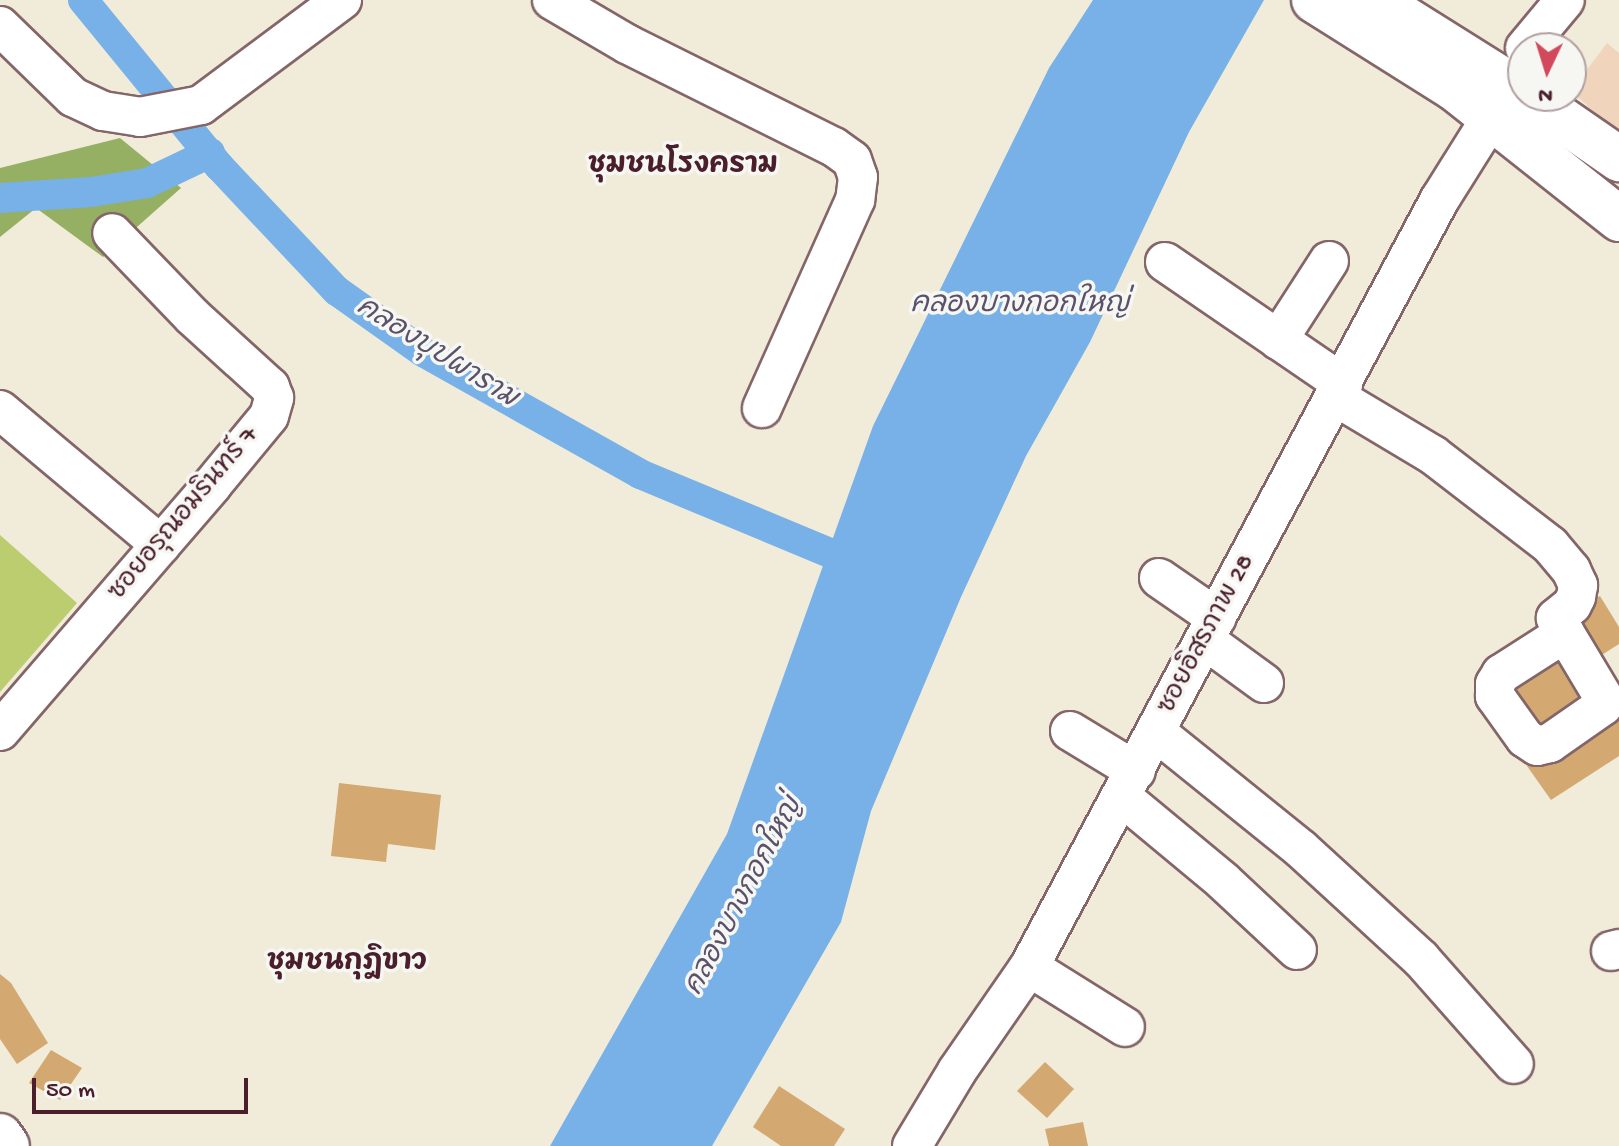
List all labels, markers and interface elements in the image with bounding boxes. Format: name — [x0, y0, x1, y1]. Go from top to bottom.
north arrow — [1507, 32, 1587, 112]
text: N — [1537, 80, 1554, 107]
district label: ชุมชนโรงคราม — [588, 150, 778, 184]
water label: คลองบางกอกใหญ่ — [911, 289, 1129, 323]
water label: คลองบุปผาราม — [349, 291, 523, 417]
street label: ซอยอรุณอมรินทร์ 7 — [103, 422, 267, 608]
street label: ซอยอิสรภาพ 28 — [1153, 550, 1263, 720]
water label: คลองบางกอกใหญ่ — [679, 793, 811, 1001]
district label: ชุมชนกุฎิขาว — [267, 947, 427, 981]
scale bar — [36, 1062, 252, 1112]
text: 50 m — [46, 1077, 95, 1106]

